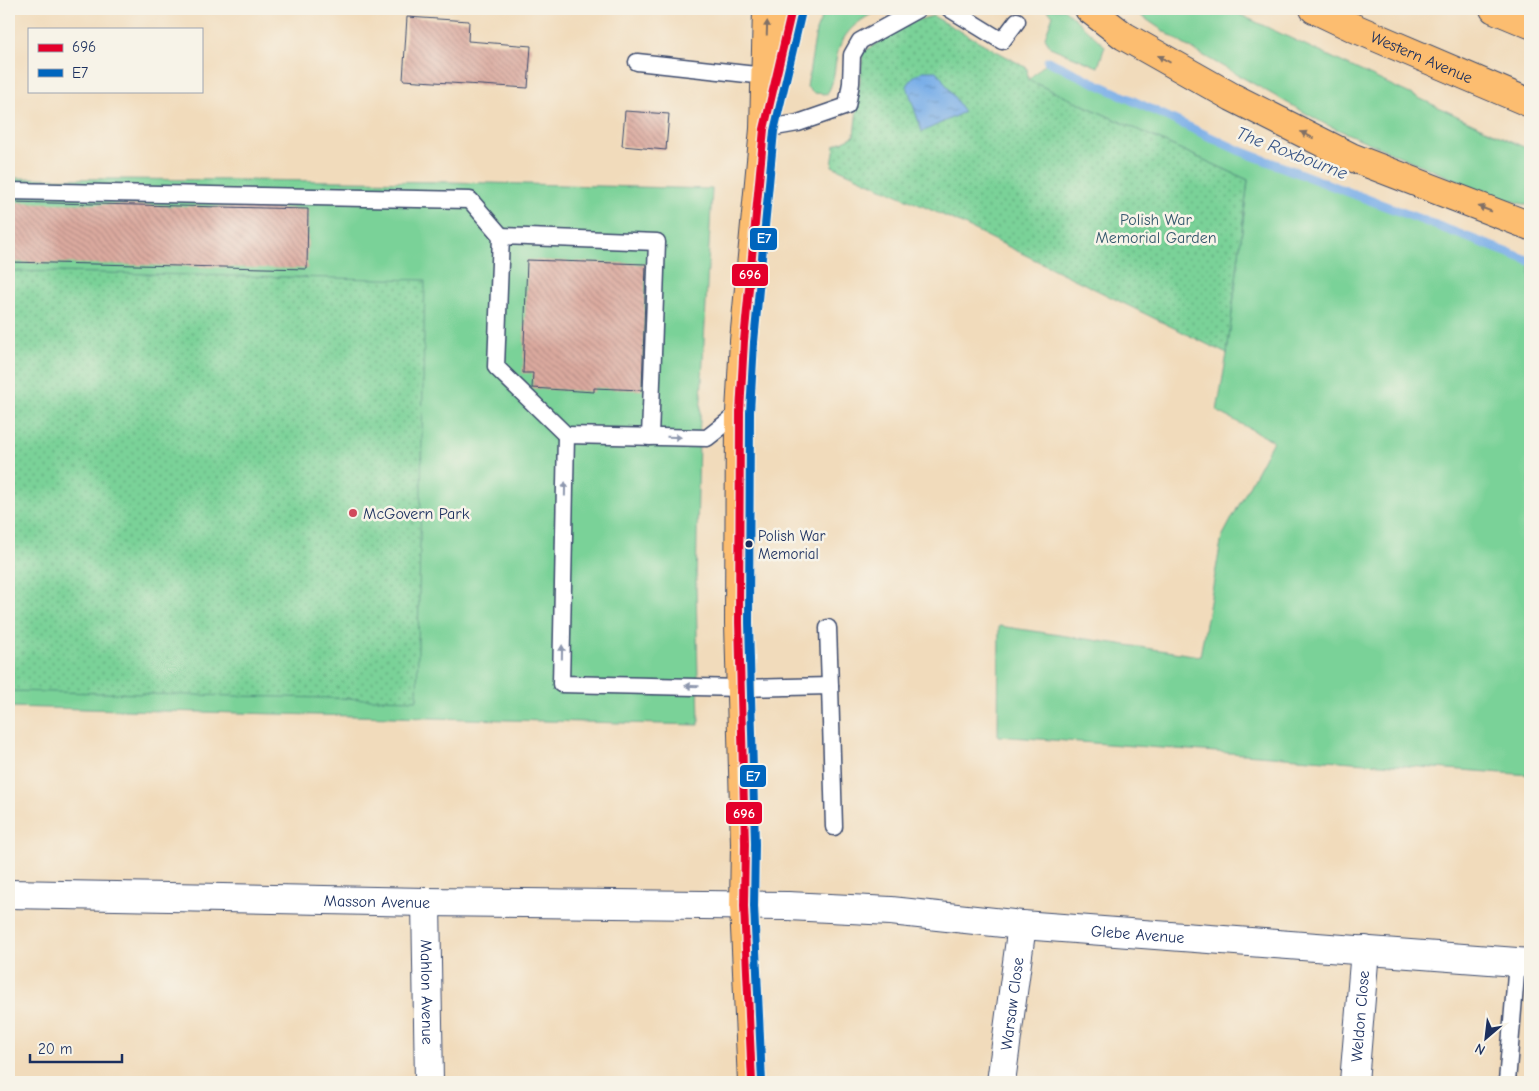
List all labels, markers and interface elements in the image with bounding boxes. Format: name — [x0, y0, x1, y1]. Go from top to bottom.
one-way arrow — [763, 19, 771, 35]
legend — [28, 28, 202, 92]
street label: Western Avenue — [1368, 28, 1475, 87]
text: 696 — [72, 38, 96, 56]
one-way arrow — [1158, 54, 1171, 63]
text: E7 — [72, 64, 88, 82]
water label: The Roxbourne — [1233, 123, 1350, 184]
one-way arrow — [1300, 131, 1315, 139]
one-way arrow — [1477, 205, 1492, 213]
park label: Polish War Memorial Garden — [1095, 211, 1217, 247]
line badge: E7 — [749, 227, 778, 251]
text: E7 — [757, 230, 772, 247]
line badge: 696 — [731, 263, 769, 287]
text: 696 — [739, 266, 761, 283]
one-way arrow — [666, 433, 682, 441]
one-way arrow — [561, 481, 569, 497]
place label: McGovern Park — [363, 505, 470, 523]
marker: McGovern Park — [347, 507, 359, 519]
place label: Polish War Memorial — [758, 527, 825, 563]
marker: Polish War Memorial — [744, 539, 754, 549]
one-way arrow — [558, 644, 566, 660]
one-way arrow — [684, 682, 700, 690]
line badge: E7 — [739, 764, 767, 788]
text: E7 — [746, 768, 761, 785]
line badge: 696 — [725, 801, 763, 825]
text: 696 — [733, 805, 755, 822]
street label: Masson Avenue — [324, 892, 430, 912]
street label: Glebe Avenue — [1090, 922, 1185, 947]
street label: Mahlon Avenue — [417, 939, 436, 1045]
street label: Warsaw Close — [997, 956, 1028, 1051]
street label: Weldon Close — [1348, 970, 1373, 1063]
north arrow — [1462, 1014, 1512, 1064]
scale bar — [30, 1031, 122, 1063]
text: N — [1472, 1039, 1488, 1059]
text: 20 m — [38, 1040, 72, 1058]

